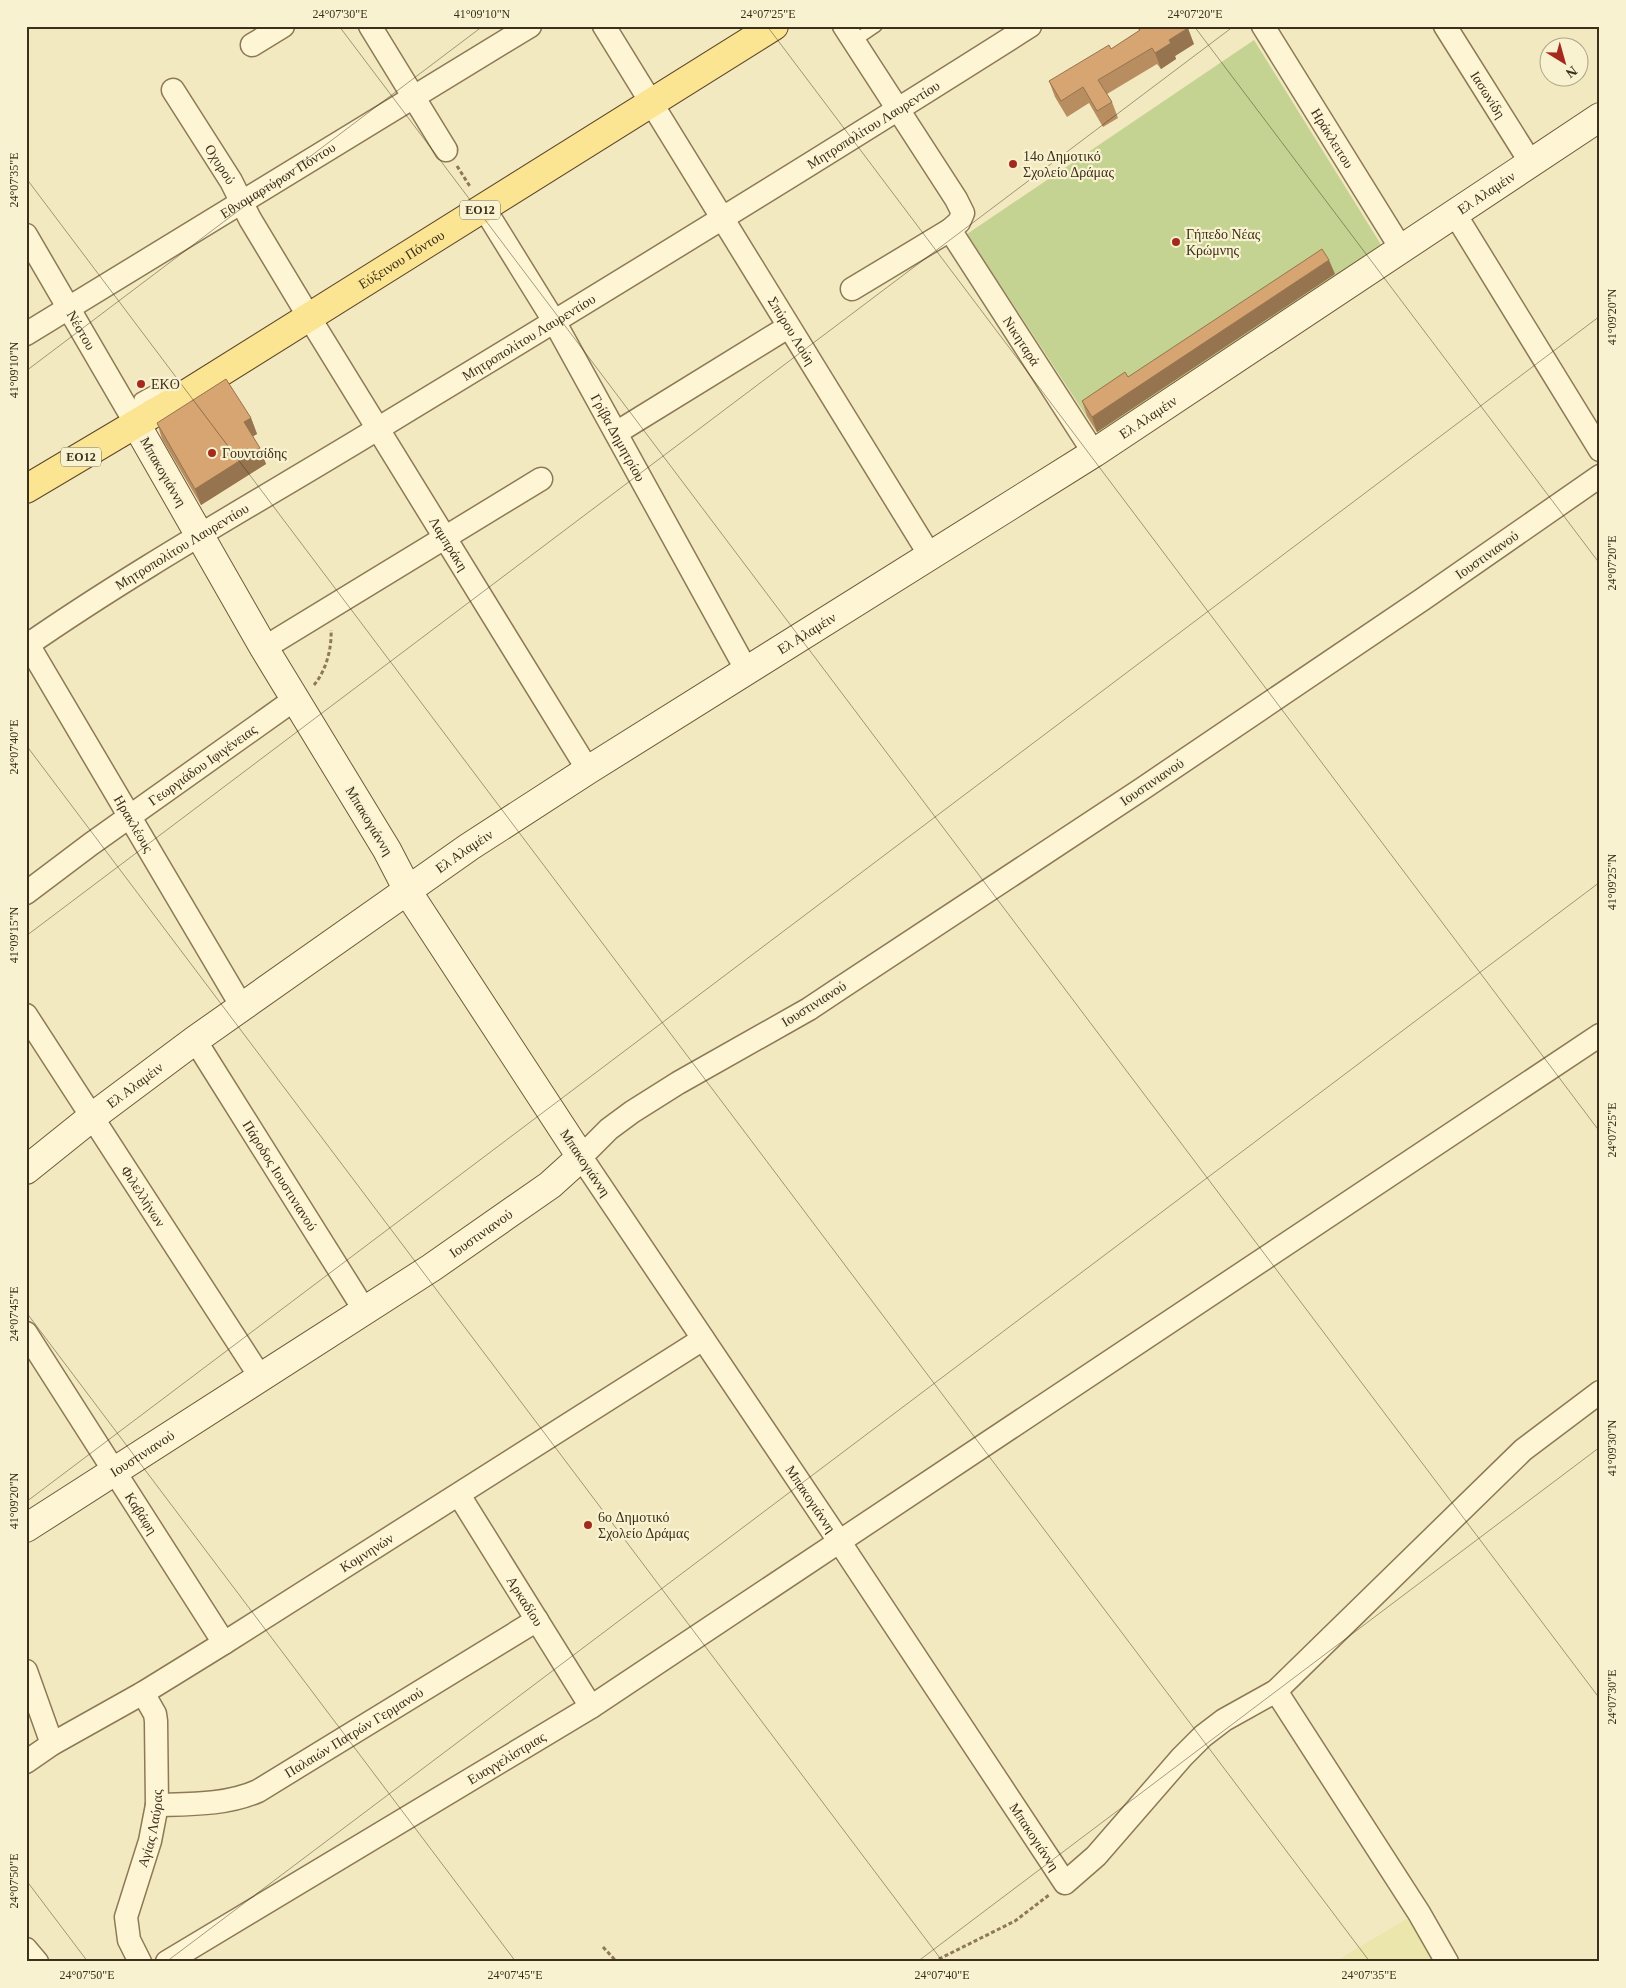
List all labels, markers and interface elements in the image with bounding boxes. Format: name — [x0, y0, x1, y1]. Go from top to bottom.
text: 24°07'30"E — [312, 7, 368, 21]
text: 41°09'10"N — [454, 7, 511, 21]
text: 24°07'25"E — [740, 7, 796, 21]
text: 24°07'20"E — [1167, 7, 1223, 21]
north arrow — [1538, 38, 1588, 88]
text: N — [1563, 63, 1580, 81]
street label: Ιασωνίδη — [1468, 68, 1508, 121]
street label: Μητροπολίτου Λαυρεντίου — [804, 78, 942, 172]
street label: Ηράκλειτου — [1308, 105, 1357, 171]
street label: Εθνομαρτύρων Πόντου — [217, 139, 338, 221]
street label: Οχυρού — [202, 142, 239, 187]
place label: 14ο Δημοτικό Σχολείο Δράμας — [1023, 149, 1114, 180]
text: 24°07'35"E — [7, 152, 21, 208]
marker: 14ο Δημοτικό Σχολείο Δράμας — [1007, 158, 1019, 170]
street label: Ελ Αλαμέιν — [1455, 168, 1518, 217]
road number: ΕΟ12 — [460, 200, 500, 220]
street label: Εύξεινου Πόντου — [356, 227, 447, 292]
place label: Γήπεδο Νέας Κρώμνης — [1186, 227, 1261, 258]
marker: Γήπεδο Νέας Κρώμνης — [1170, 236, 1182, 248]
text: 41°09'20"N — [1605, 288, 1619, 345]
street label: Μητροπολίτου Λαυρεντίου — [459, 291, 598, 383]
street label: Σπύρου Λούη — [765, 294, 818, 368]
street label: Νέστου — [64, 308, 99, 353]
street label: Νικηταρά — [1000, 313, 1043, 369]
text: 41°09'10"N — [7, 341, 21, 398]
place label: EKO — [151, 377, 180, 392]
marker: EKO — [135, 378, 147, 390]
street label: Γρίβα Δημητρίου — [588, 391, 648, 484]
street label: Ελ Αλαμέιν — [1116, 393, 1180, 442]
street label: Μπακογιάννη — [137, 435, 189, 509]
place label: Γουντσίδης — [222, 446, 287, 461]
marker: Γουντσίδης — [206, 447, 218, 459]
road number: ΕΟ12 — [61, 448, 101, 467]
street label: Μητροπολίτου Λαυρεντίου — [112, 500, 251, 593]
street label: Λαμπράκη — [426, 514, 471, 574]
street label: Ιουστινιανού — [1453, 528, 1521, 582]
text: 24°07'20"E — [1605, 535, 1619, 591]
street label: Ελ Αλαμέιν — [775, 609, 838, 657]
text: 24°07'40"E — [7, 719, 21, 775]
street label: Γεωργιάδου Ιφιγένειας — [145, 721, 260, 808]
street label: Ιουστινιανού — [1117, 755, 1187, 809]
street label: Μπακογιάννη — [343, 784, 395, 858]
street label: Ηρακλέους — [111, 792, 157, 855]
street label: Ελ Αλαμέιν — [433, 826, 495, 876]
text: 41°09'25"N — [1605, 853, 1619, 910]
text: 41°09'15"N — [7, 906, 21, 963]
street label: Ιουστινιανού — [779, 978, 849, 1030]
street label: Ελ Αλαμέιν — [104, 1059, 166, 1111]
text: 24°07'25"E — [1605, 1102, 1619, 1158]
street label: Πάροδος Ιουστινιανού — [240, 1118, 320, 1234]
street label: Μπακογιάννη — [557, 1127, 613, 1199]
street label: Φιλελλήνων — [118, 1163, 169, 1230]
street label: Ιουστινιανού — [446, 1206, 515, 1260]
text: 24°07'45"E — [7, 1286, 21, 1342]
text: 41°09'30"N — [1605, 1419, 1619, 1476]
street label: Ιουστινιανού — [107, 1427, 177, 1480]
street label: Μπακογιάννη — [783, 1463, 839, 1536]
text: 41°09'20"N — [7, 1472, 21, 1529]
street label: Καβάφη — [122, 1490, 160, 1537]
place label: 6o Δημοτικό Σχολείο Δράμας — [598, 1510, 689, 1541]
marker: 6o Δημοτικό Σχολείο Δράμας — [582, 1519, 594, 1531]
street label: Κομνηνών — [337, 1530, 396, 1575]
street label: Αρκαδίου — [504, 1573, 546, 1629]
text: 24°07'30"E — [1605, 1669, 1619, 1725]
street label: Παλαιών Πατρών Γερμανού — [282, 1684, 426, 1780]
street label: Ευαγγελίστριας — [465, 1728, 548, 1787]
street label: Αγίας Λαύρας — [135, 1789, 165, 1869]
street label: Μπακογιάννη — [1007, 1800, 1062, 1873]
text: 24°07'50"E — [7, 1853, 21, 1909]
text: 24°07'50"E — [59, 1968, 115, 1982]
text: 24°07'45"E — [487, 1968, 543, 1982]
text: 24°07'40"E — [914, 1968, 970, 1982]
text: 24°07'35"E — [1341, 1968, 1397, 1982]

